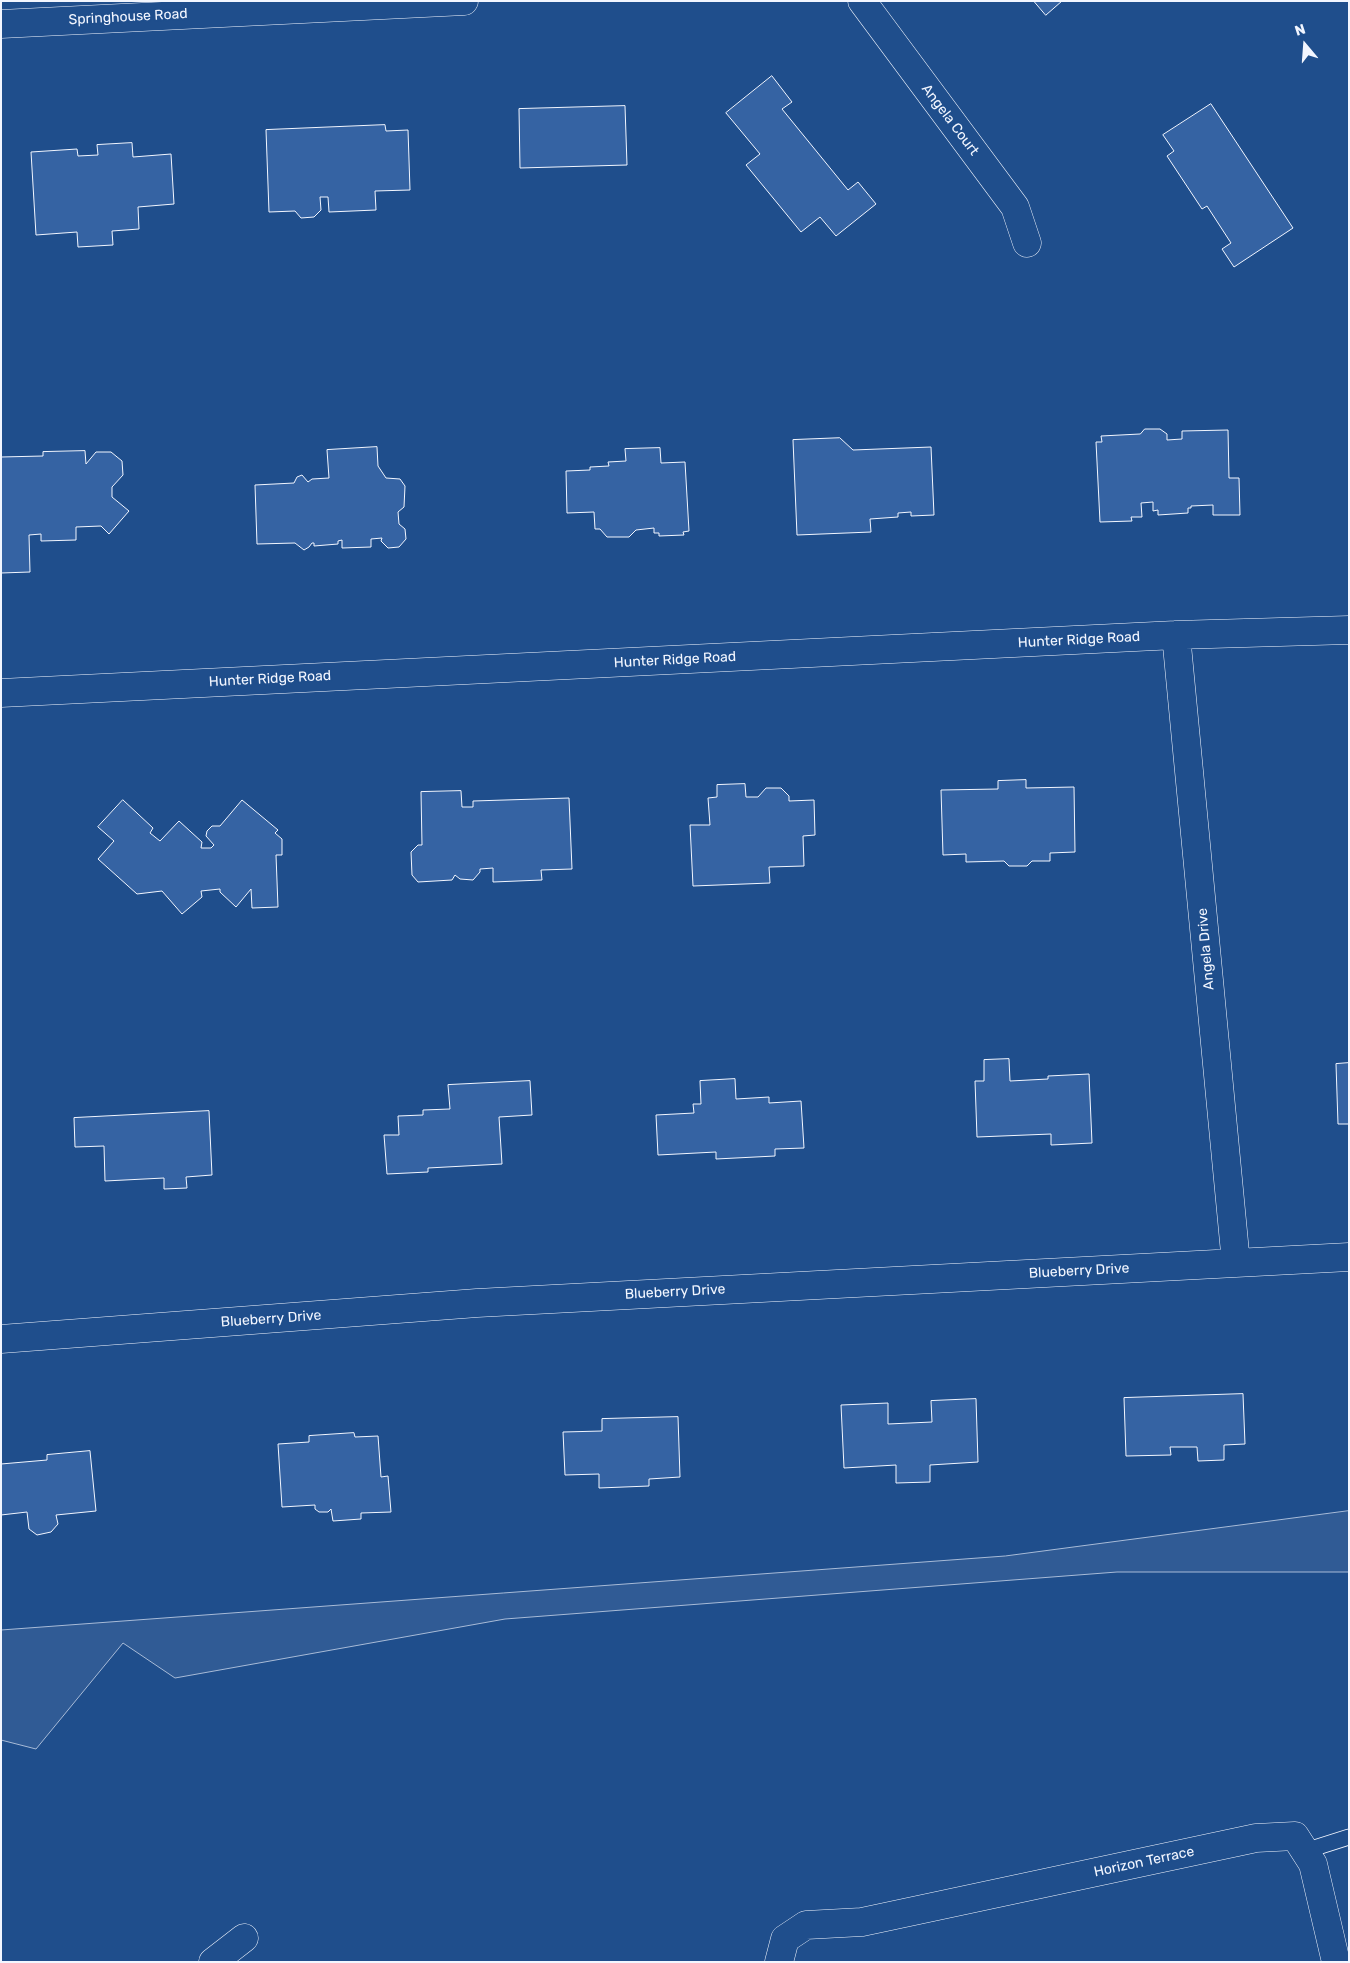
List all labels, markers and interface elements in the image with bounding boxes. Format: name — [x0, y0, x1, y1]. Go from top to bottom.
street label: Springhouse Road — [68, 5, 188, 29]
north arrow — [1280, 20, 1330, 70]
text: N — [1293, 21, 1308, 40]
street label: Angela Court — [918, 81, 982, 159]
street label: Hunter Ridge Road — [1017, 628, 1141, 652]
street label: Hunter Ridge Road — [613, 648, 737, 672]
street label: Hunter Ridge Road — [208, 667, 332, 691]
street label: Angela Drive — [1194, 907, 1218, 991]
street label: Blueberry Drive — [1028, 1260, 1130, 1282]
street label: Blueberry Drive — [624, 1281, 726, 1303]
street label: Blueberry Drive — [220, 1307, 322, 1331]
street label: Horizon Terrace — [1092, 1843, 1196, 1881]

